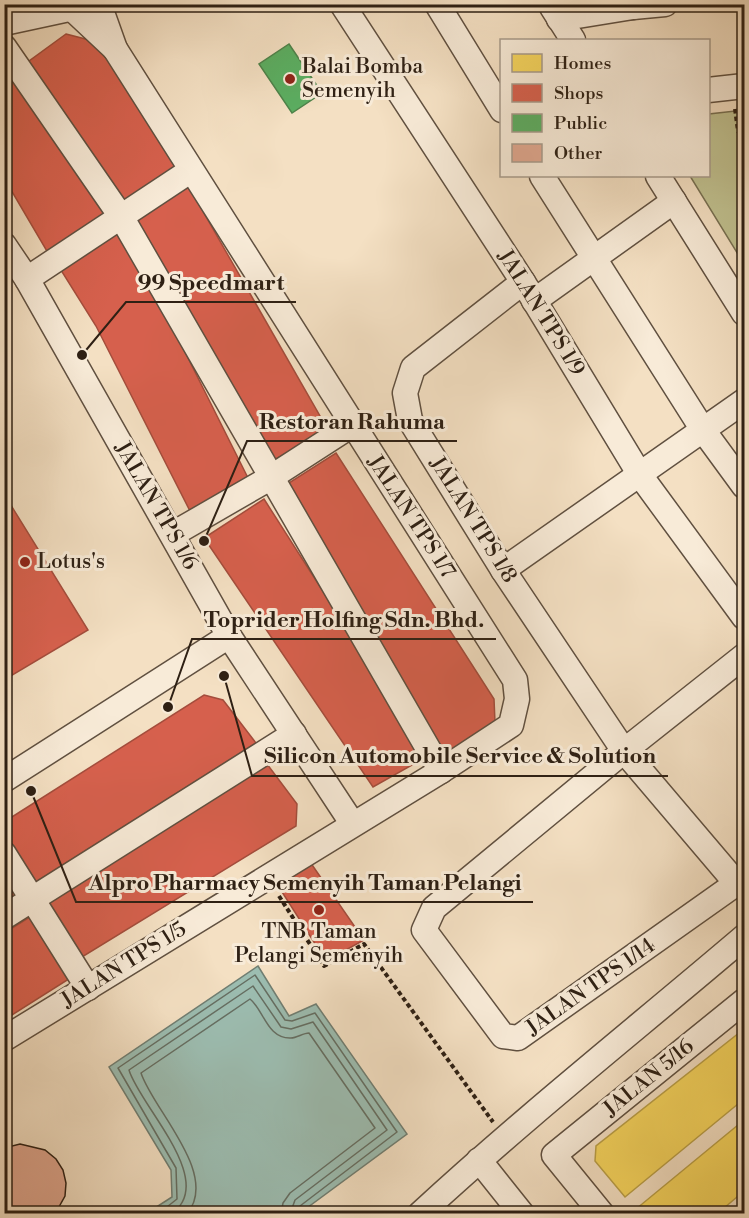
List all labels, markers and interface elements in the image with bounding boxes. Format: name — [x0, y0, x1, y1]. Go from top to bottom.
legend — [500, 39, 710, 177]
text: Homes — [554, 52, 611, 75]
place label: Balai Bomba Semenyih — [301, 54, 423, 104]
marker: Balai Bomba Semenyih — [283, 72, 297, 86]
text: Shops — [554, 82, 604, 105]
text: Public — [554, 112, 607, 135]
text: Other — [554, 142, 602, 165]
street label: JALAN TPS 1/9 — [491, 244, 590, 381]
callout: 99 Speedmart — [126, 262, 296, 302]
text: 99 Speedmart — [138, 270, 285, 297]
callout: Restoran Rahuma — [247, 401, 457, 441]
text: Restoran Rahuma — [259, 409, 446, 436]
street label: JALAN TPS 1/6 — [108, 436, 203, 575]
street label: JALAN TPS 1/7 — [361, 450, 461, 584]
street label: JALAN TPS 1/8 — [423, 451, 522, 588]
place label: Lotus's — [37, 549, 105, 575]
marker: Lotus's — [18, 555, 32, 569]
callout: Toprider Holfing Sdn. Bhd. — [192, 599, 496, 639]
text: Toprider Holfing Sdn. Bhd. — [204, 607, 484, 634]
callout: Silicon Automobile Service & Solution — [252, 736, 668, 776]
text: Silicon Automobile Service & Solution — [264, 743, 656, 770]
callout: Alpro Pharmacy Semenyih Taman Pelangi — [76, 862, 533, 902]
text: Alpro Pharmacy Semenyih Taman Pelangi — [88, 870, 521, 897]
marker: TNB Taman Pelangi Semenyih — [312, 903, 326, 917]
street label: JALAN TPS 1/5 — [56, 916, 191, 1014]
place label: TNB Taman Pelangi Semenyih — [235, 919, 404, 969]
street label: JALAN TPS 1/14 — [521, 933, 661, 1042]
street label: JALAN 5/16 — [598, 1033, 700, 1123]

